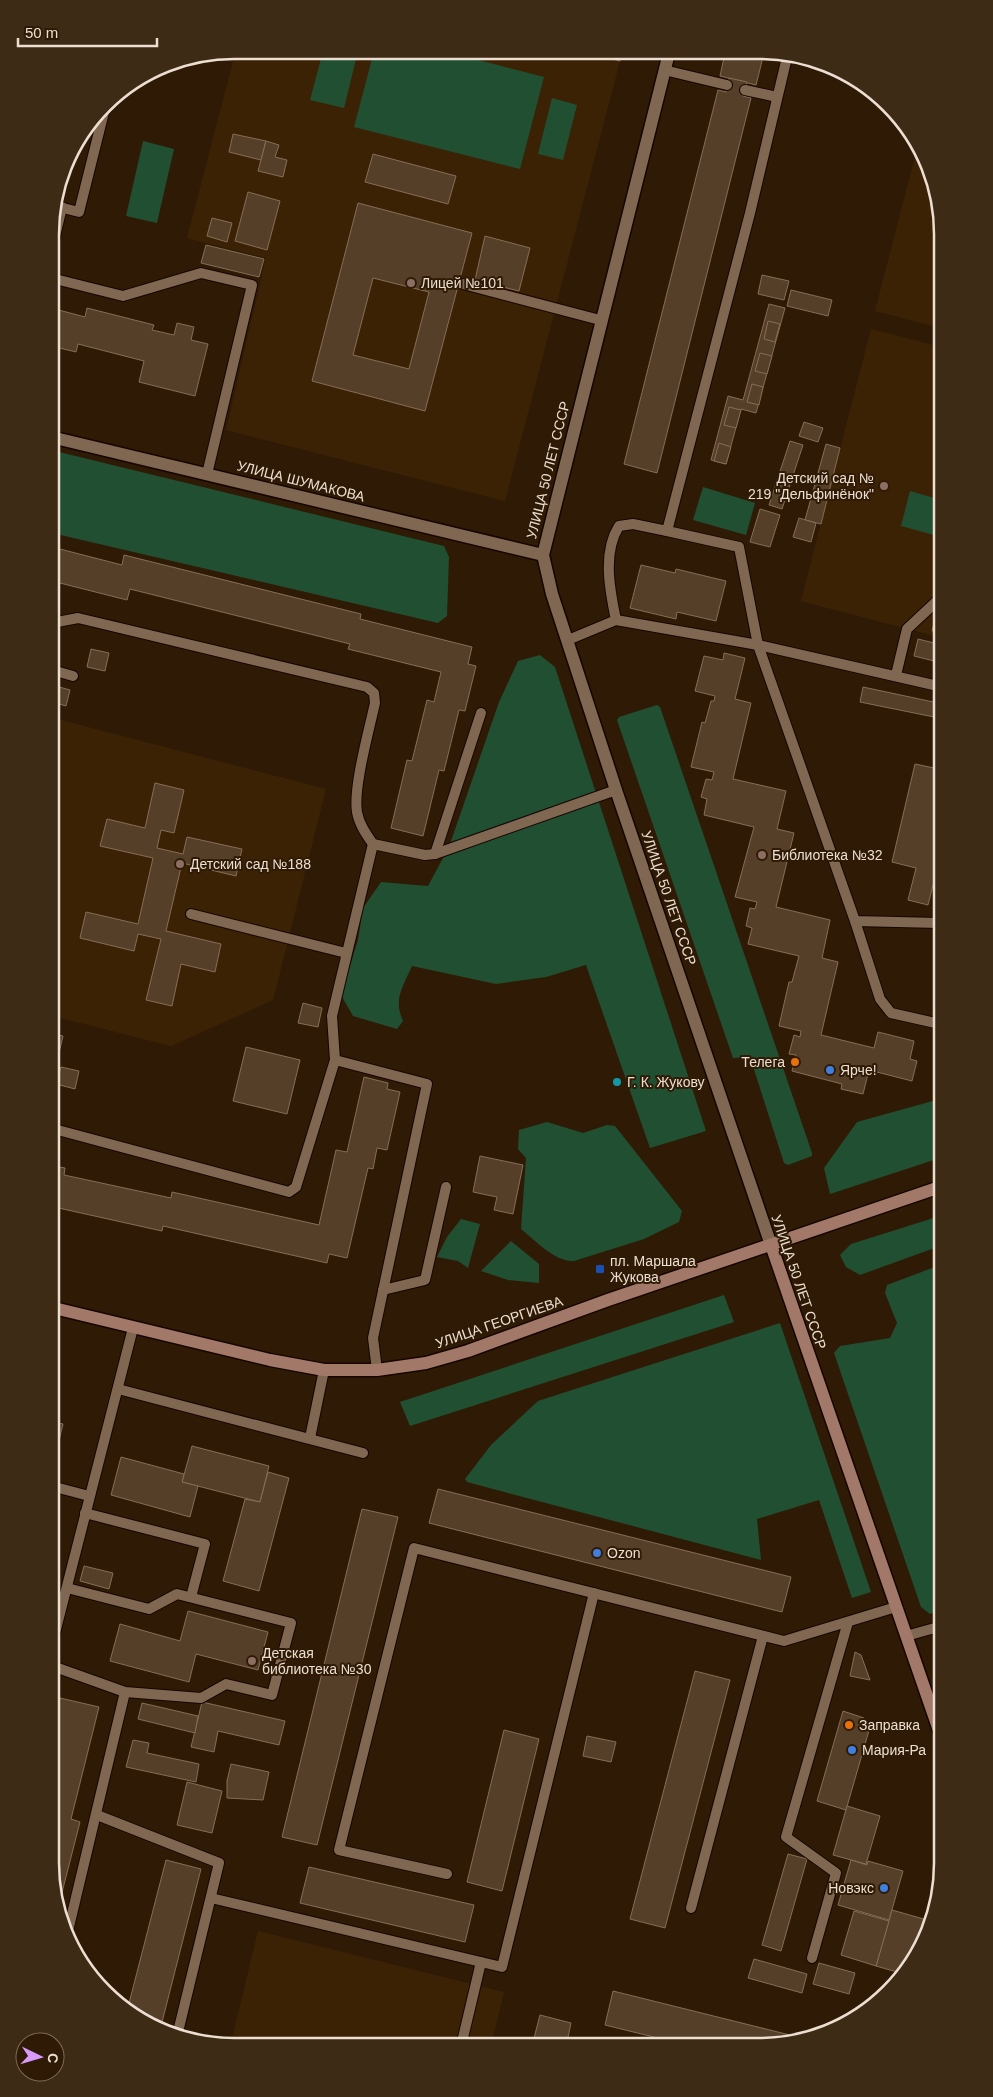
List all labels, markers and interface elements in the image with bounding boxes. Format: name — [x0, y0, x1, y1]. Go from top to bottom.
scale bar — [18, 15, 156, 47]
text: 50 m — [25, 24, 58, 41]
place label: Лицей №101 — [421, 275, 504, 291]
marker: Лицей №101 — [405, 277, 417, 289]
street label: УЛИЦА 50 ЛЕТ СССР — [523, 399, 573, 541]
street label: УЛИЦА ШУМАКОВА — [235, 457, 367, 505]
place label: Детский сад № 219 "Дельфинёнок" — [748, 470, 874, 502]
marker: Детский сад № 219 "Дельфинёнок" — [878, 480, 890, 492]
street label: УЛИЦА 50 ЛЕТ СССР — [638, 829, 700, 967]
place label: Библиотека №32 — [772, 847, 883, 863]
marker: Библиотека №32 — [756, 849, 768, 861]
place label: Детский сад №188 — [190, 856, 311, 872]
marker: Детский сад №188 — [174, 858, 186, 870]
place label: Телега — [741, 1054, 785, 1070]
marker: Телега — [789, 1056, 801, 1068]
place label: Ярче! — [840, 1062, 877, 1078]
marker: Ярче! — [824, 1064, 836, 1076]
place label: Г. К. Жукову — [627, 1074, 705, 1090]
marker: Г. К. Жукову — [611, 1076, 623, 1088]
street label: УЛИЦА 50 ЛЕТ СССР — [768, 1213, 830, 1351]
place label: пл. Маршала Жукова — [610, 1253, 696, 1285]
marker: пл. Маршала Жукова — [594, 1263, 606, 1275]
street label: УЛИЦА ГЕОРГИЕВА — [433, 1292, 565, 1351]
place label: Ozon — [607, 1545, 640, 1561]
marker: Ozon — [591, 1547, 603, 1559]
place label: Детская библиотека №30 — [262, 1645, 372, 1677]
marker: Детская библиотека №30 — [246, 1655, 258, 1667]
place label: Заправка — [859, 1717, 920, 1733]
marker: Заправка — [843, 1719, 855, 1731]
place label: Мария-Ра — [862, 1742, 926, 1758]
marker: Мария-Ра — [846, 1744, 858, 1756]
place label: Новэкс — [828, 1880, 874, 1896]
marker: Новэкс — [878, 1882, 890, 1894]
north arrow — [15, 2032, 65, 2082]
text: С — [45, 2052, 61, 2064]

